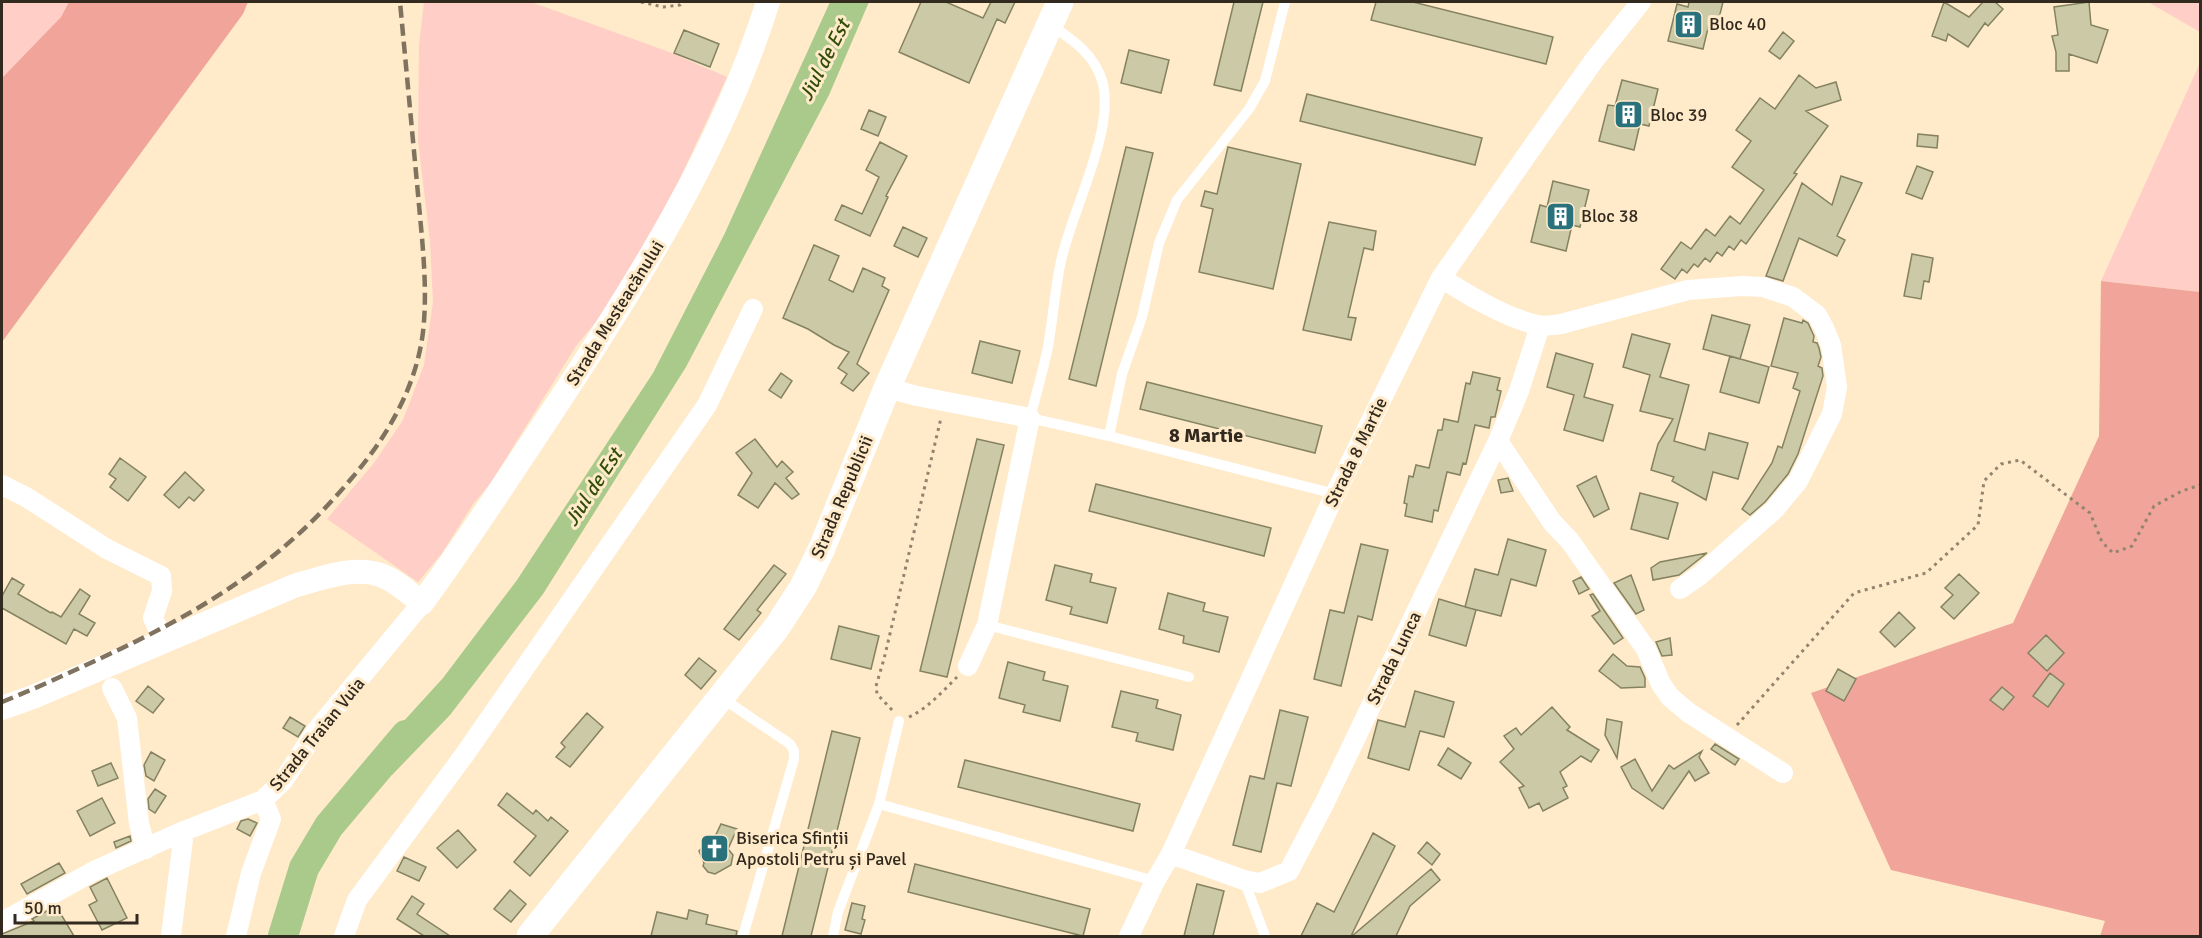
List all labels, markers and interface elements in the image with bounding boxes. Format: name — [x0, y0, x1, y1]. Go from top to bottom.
building icon: Bloc 40 — [1672, 8, 1704, 40]
place label: Bloc 40 — [1709, 13, 1766, 35]
water label: Jiul de Est — [793, 14, 856, 105]
building icon: Bloc 39 — [1613, 99, 1645, 131]
place label: Bloc 39 — [1650, 104, 1707, 126]
building icon: Bloc 38 — [1544, 200, 1576, 232]
place label: Bloc 38 — [1581, 205, 1638, 227]
street label: Strada Mesteacănului — [561, 236, 669, 390]
street label: Strada 8 Martie — [1320, 394, 1392, 510]
district label: 8 Martie — [1169, 423, 1243, 448]
street label: Strada Republicii — [806, 432, 878, 562]
water label: Jiul de Est — [559, 442, 629, 531]
street label: Strada Lunca — [1362, 608, 1426, 708]
street label: Strada Traian Vuia — [265, 673, 369, 795]
place label: Biserica Sfinții Apostoli Petru și Pavel — [736, 827, 906, 870]
church icon: Biserica Sfinții Apostoli Petru și Pavel — [699, 832, 731, 864]
scale bar — [15, 887, 136, 925]
text: 50 m — [24, 897, 62, 919]

